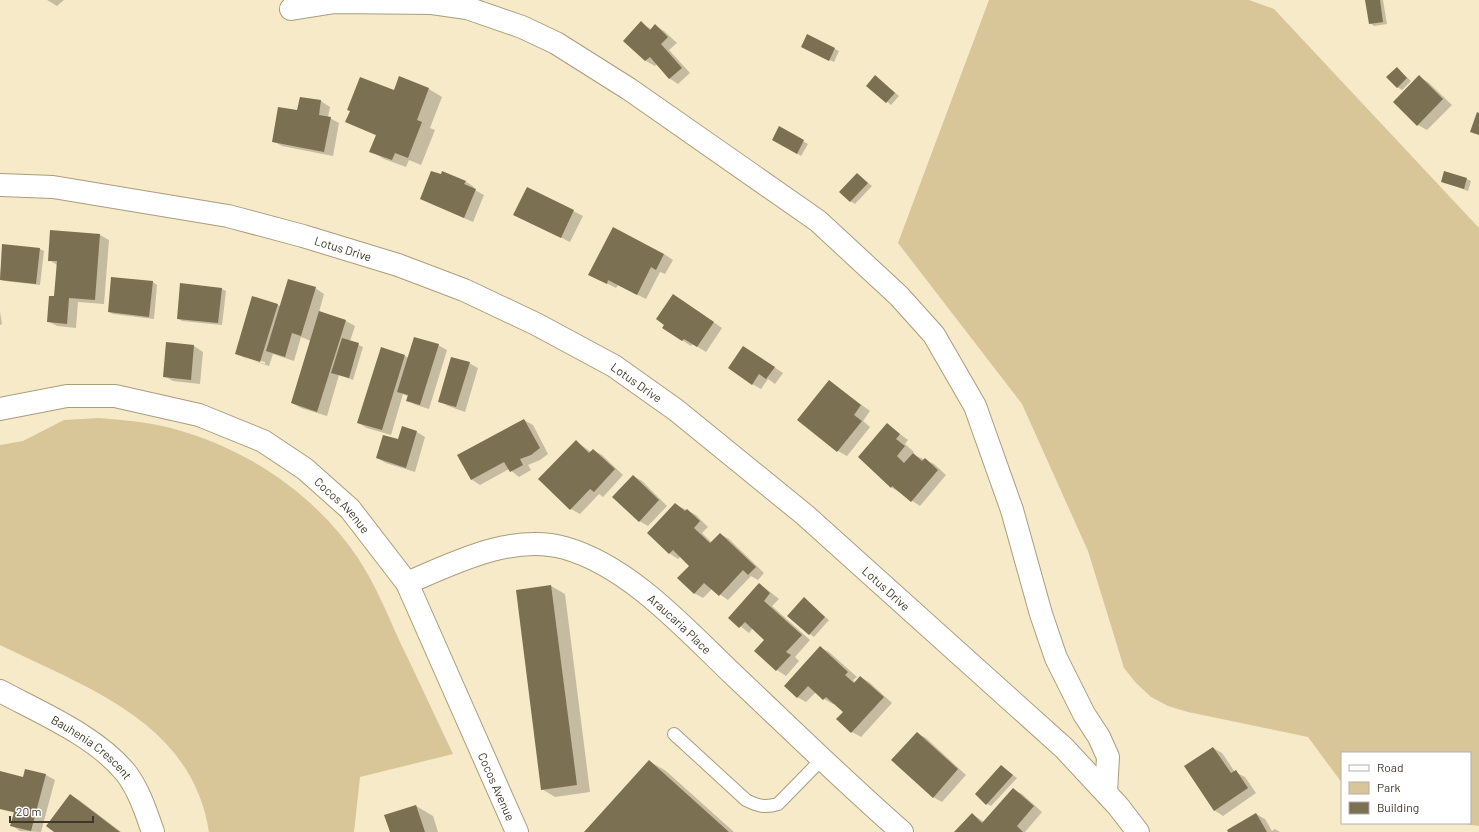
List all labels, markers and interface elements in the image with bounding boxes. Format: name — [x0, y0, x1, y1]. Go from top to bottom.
street label: Lotus Drive — [313, 233, 373, 264]
street label: Lotus Drive — [609, 359, 665, 405]
street label: Cocos Avenue — [312, 474, 373, 536]
street label: Lotus Drive — [860, 563, 913, 613]
street label: Araucaria Place — [645, 591, 714, 656]
street label: Bauhenia Crescent — [49, 712, 135, 782]
street label: Cocos Avenue — [476, 750, 518, 823]
legend — [1341, 752, 1471, 824]
text: Road — [1377, 760, 1404, 774]
text: Park — [1377, 780, 1401, 794]
scale bar — [10, 798, 93, 824]
text: Building — [1377, 800, 1419, 814]
text: 20 m — [16, 804, 42, 818]

